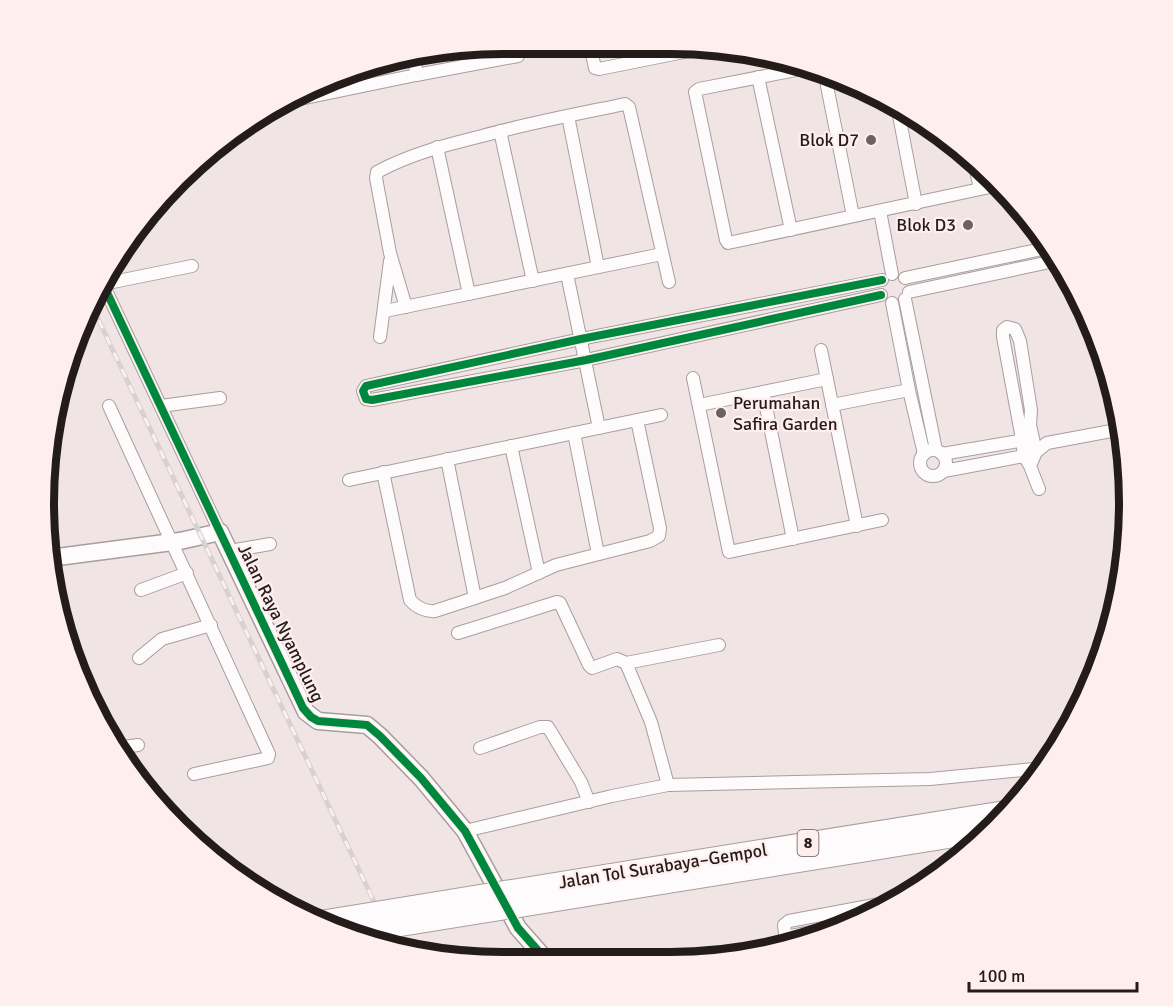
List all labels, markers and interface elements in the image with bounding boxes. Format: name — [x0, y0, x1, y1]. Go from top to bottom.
place label: Blok D7 — [799, 129, 859, 151]
marker: Blok D7 — [864, 133, 878, 147]
place label: Blok D3 — [896, 214, 956, 236]
marker: Blok D3 — [961, 218, 975, 232]
place label: Perumahan Safira Garden — [733, 392, 838, 435]
marker: Perumahan Safira Garden — [714, 406, 728, 420]
street label: Jalan Raya Nyamplung — [233, 540, 329, 706]
road number: 8 — [798, 830, 818, 856]
street label: Jalan Tol Surabaya–Gempol — [557, 839, 769, 893]
scale bar — [969, 955, 1137, 993]
text: 100 m — [978, 965, 1025, 987]

